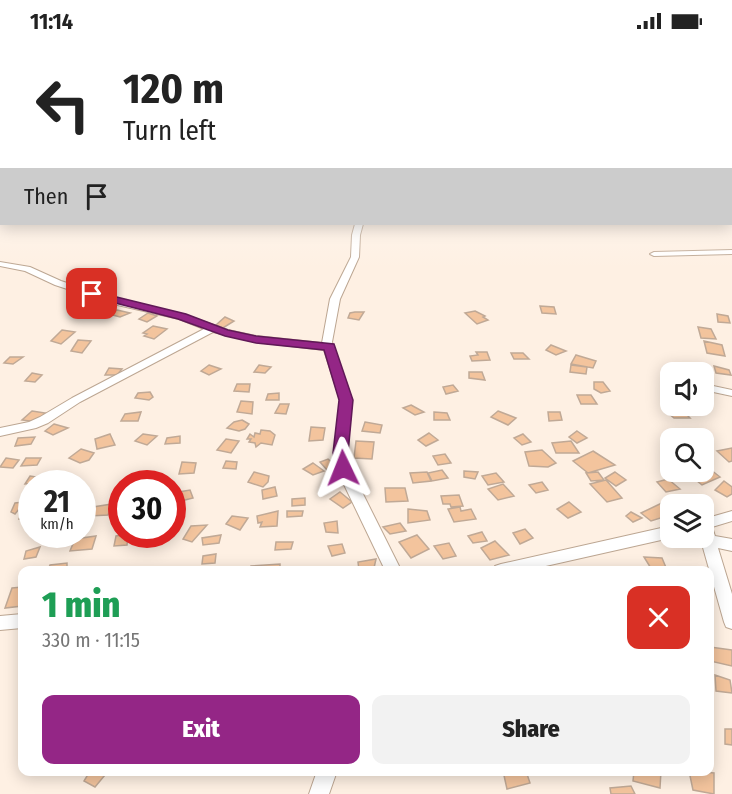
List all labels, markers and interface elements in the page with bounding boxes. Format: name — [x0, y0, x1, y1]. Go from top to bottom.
text: 11:14 — [30, 8, 73, 35]
text: 120 m — [123, 64, 224, 114]
icon: left — [24, 66, 102, 144]
text: Turn left — [123, 115, 216, 147]
icon: arrive — [80, 180, 113, 213]
text: Then — [24, 183, 68, 210]
pin — [66, 268, 117, 319]
icon: arrive — [75, 277, 108, 310]
map controls — [660, 362, 714, 548]
button: sound — [660, 362, 714, 416]
button: search — [660, 428, 714, 482]
position arrow — [311, 436, 375, 500]
speed limit sign: 30 — [108, 470, 186, 548]
text: 21 — [44, 484, 70, 520]
button: layers — [660, 494, 714, 548]
text: km/h — [40, 515, 74, 533]
text: 1 min — [42, 583, 120, 627]
button: close — [627, 586, 690, 649]
text: 330 m · 11:15 — [42, 628, 140, 652]
button: Exit — [42, 695, 360, 764]
button: Share — [372, 695, 690, 764]

